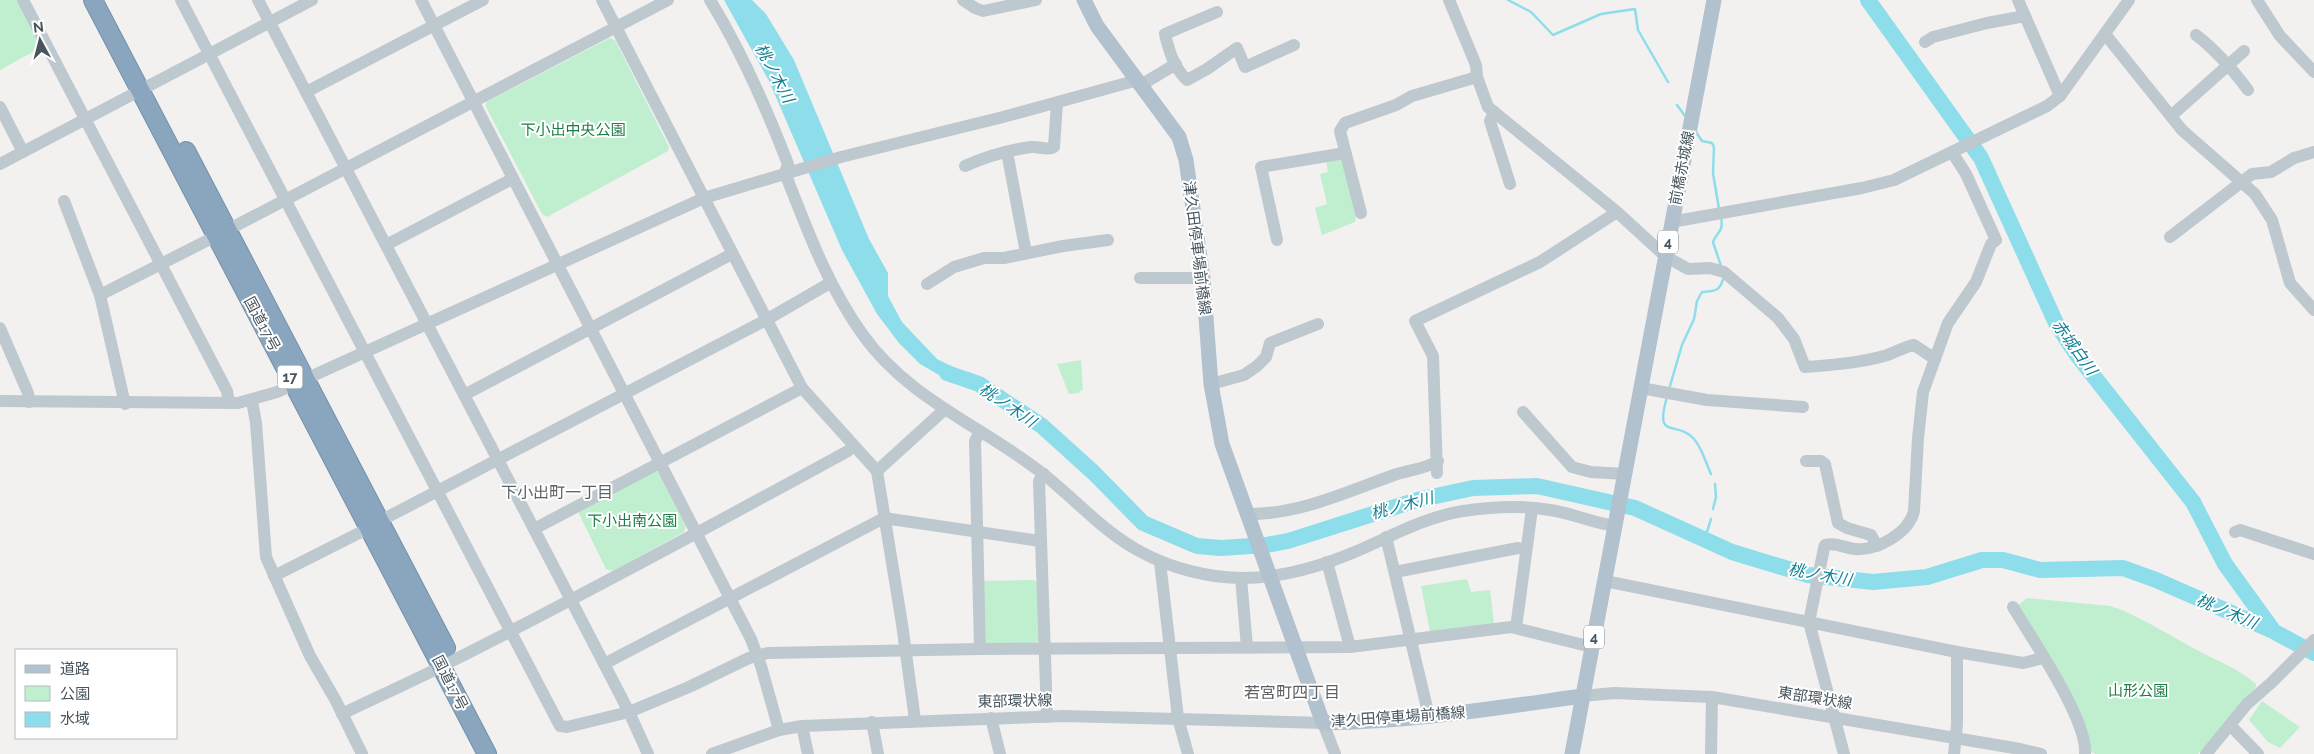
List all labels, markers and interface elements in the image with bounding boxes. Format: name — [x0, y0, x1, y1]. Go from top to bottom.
north arrow — [15, 15, 65, 65]
text: N — [32, 19, 45, 36]
water label: 桃ノ木川 — [751, 41, 799, 108]
park label: 下小出中央公園 — [520, 121, 626, 139]
street label: 前橋赤城線 — [1666, 129, 1698, 207]
street label: 津久田停車場前橋線 — [1180, 180, 1214, 316]
road number: 4 — [1658, 230, 1678, 253]
street label: 国道17号 — [240, 294, 284, 354]
water label: 赤城白川 — [2048, 316, 2102, 380]
road number: 17 — [278, 366, 302, 388]
water label: 桃ノ木川 — [976, 380, 1041, 432]
district label: 下小出町一丁目 — [501, 483, 613, 502]
water label: 桃ノ木川 — [1369, 488, 1437, 523]
park label: 下小出南公園 — [587, 512, 677, 530]
water label: 桃ノ木川 — [1787, 560, 1855, 590]
water label: 桃ノ木川 — [2194, 590, 2262, 633]
road number: 4 — [1584, 626, 1604, 649]
legend — [15, 649, 178, 739]
street label: 国道17号 — [429, 652, 471, 714]
text: 道路 — [60, 660, 90, 678]
park label: 山形公園 — [2108, 682, 2168, 700]
district label: 若宮町四丁目 — [1244, 683, 1340, 702]
street label: 東部環状線 — [1777, 683, 1853, 713]
text: 公園 — [60, 685, 90, 703]
street label: 東部環状線 — [977, 691, 1053, 711]
street label: 津久田停車場前橋線 — [1330, 703, 1466, 731]
text: 水域 — [60, 710, 90, 728]

